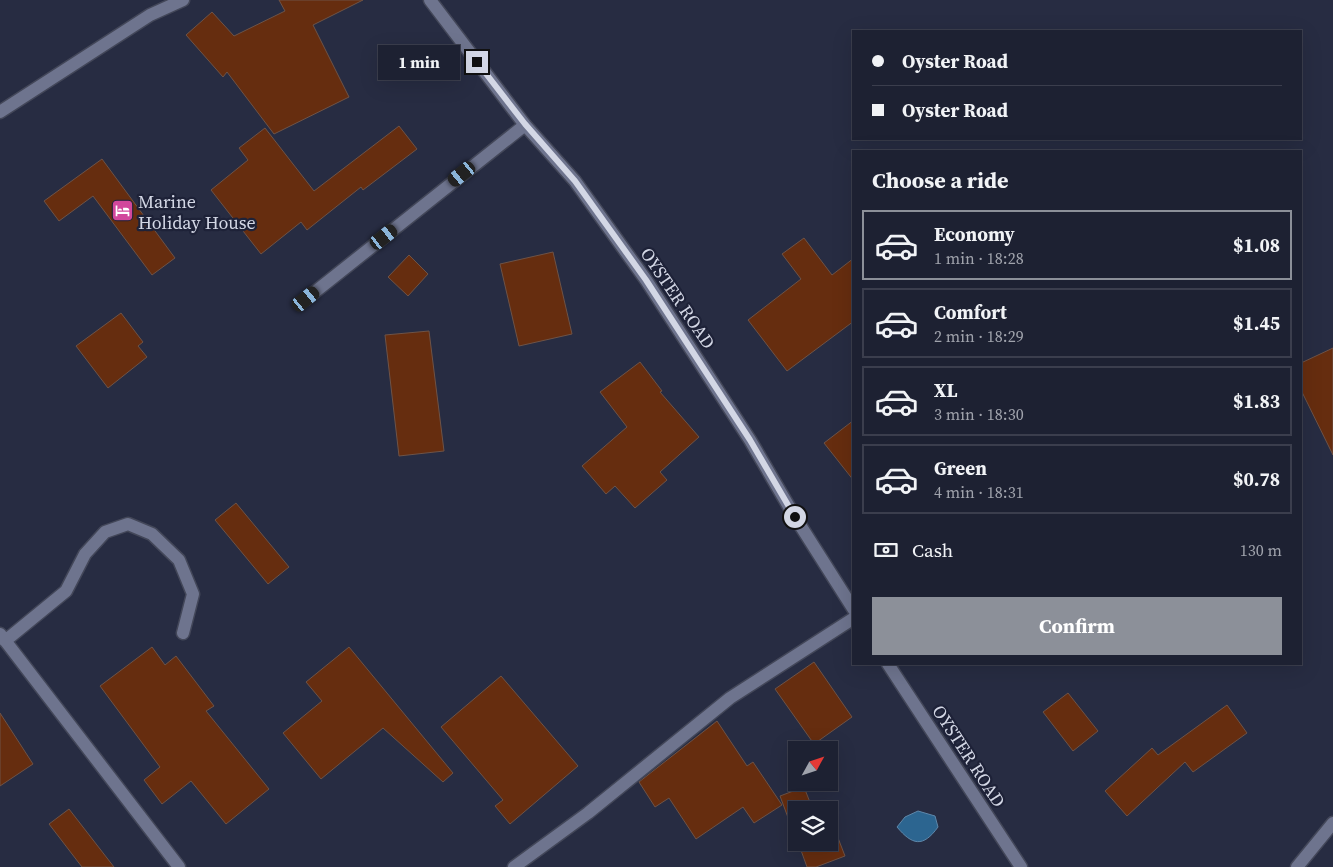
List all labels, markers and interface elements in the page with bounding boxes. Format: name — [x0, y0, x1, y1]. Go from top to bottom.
callout: 1 min — [377, 44, 460, 80]
text: Oyster Road — [902, 48, 1008, 74]
text: 1 min — [398, 51, 440, 73]
route end — [466, 51, 488, 73]
text: Oyster Road — [902, 97, 1008, 123]
car — [445, 159, 478, 189]
text: Choose a ride — [872, 165, 1009, 195]
place label: Marine Holiday House — [138, 189, 256, 235]
hotel icon: Marine Holiday House — [110, 199, 134, 223]
text: Economy — [934, 221, 1015, 247]
car — [367, 222, 400, 252]
icon: car — [874, 223, 919, 268]
text: $1.08 — [1233, 232, 1280, 258]
street label: OYSTER ROAD — [635, 242, 721, 354]
text: 1 min · 18:28 — [934, 247, 1024, 269]
car — [289, 284, 322, 314]
text: Comfort — [934, 299, 1007, 325]
icon: car — [874, 301, 919, 346]
text: $1.45 — [1233, 310, 1280, 336]
text: 2 min · 18:29 — [934, 325, 1024, 347]
text: XL — [934, 377, 957, 403]
icon: car — [874, 379, 919, 424]
text: $1.83 — [1233, 388, 1280, 414]
text: 3 min · 18:30 — [934, 403, 1024, 425]
text: Green — [934, 455, 987, 481]
icon: car — [874, 457, 919, 502]
text: $0.78 — [1233, 466, 1280, 492]
text: 4 min · 18:31 — [934, 481, 1024, 503]
route start — [784, 506, 806, 528]
icon: cash — [872, 536, 900, 564]
text: Cash — [912, 537, 953, 563]
text: 130 m — [1240, 539, 1282, 561]
button: Confirm — [872, 597, 1282, 655]
street label: OYSTER ROAD — [927, 700, 1011, 812]
north arrow — [788, 741, 838, 791]
map controls — [788, 741, 838, 851]
button: layers — [788, 801, 838, 851]

